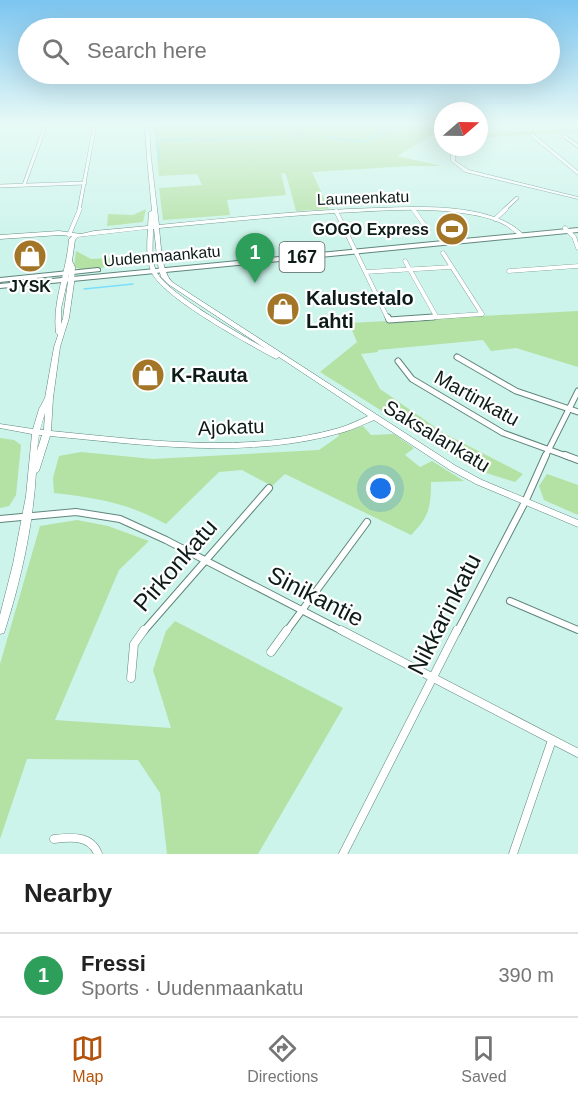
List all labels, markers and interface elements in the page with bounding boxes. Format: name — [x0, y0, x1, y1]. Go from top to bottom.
search box — [18, 18, 560, 84]
icon: search — [39, 35, 72, 68]
text: Search here — [87, 38, 207, 63]
north arrow — [434, 102, 488, 156]
street label: Launeenkatu — [316, 188, 410, 208]
sports icon: GOGO Express — [434, 211, 470, 247]
place label: GOGO Express — [313, 221, 429, 238]
pin: 1 — [236, 234, 274, 283]
shop icon: JYSK — [12, 238, 48, 274]
street label: Uudenmaankatu — [103, 242, 221, 270]
road number: 167 — [280, 242, 324, 272]
place label: JYSK — [9, 278, 51, 295]
place label: Kalustetalo Lahti — [306, 287, 414, 332]
shop icon: Kalustetalo Lahti — [265, 291, 301, 327]
shop icon: K-Rauta — [130, 357, 166, 393]
place label: K-Rauta — [171, 364, 249, 386]
street label: Martinkatu — [431, 366, 523, 430]
street label: Saksalankatu — [380, 396, 494, 476]
street label: Ajokatu — [197, 415, 265, 439]
your location — [366, 474, 395, 503]
street label: Pirkonkatu — [128, 513, 222, 617]
street label: Nikkarinkatu — [402, 549, 486, 679]
street label: Sinikantie — [264, 560, 368, 632]
text: Nearby — [24, 878, 112, 908]
text: Fressi — [81, 951, 146, 976]
text: 1 — [38, 964, 49, 986]
text: 390 m — [498, 964, 554, 986]
text: Sports · Uudenmaankatu — [81, 977, 303, 999]
tab: Map — [71, 1032, 104, 1086]
tab: Directions — [247, 1032, 318, 1086]
tab: Saved — [461, 1032, 507, 1086]

